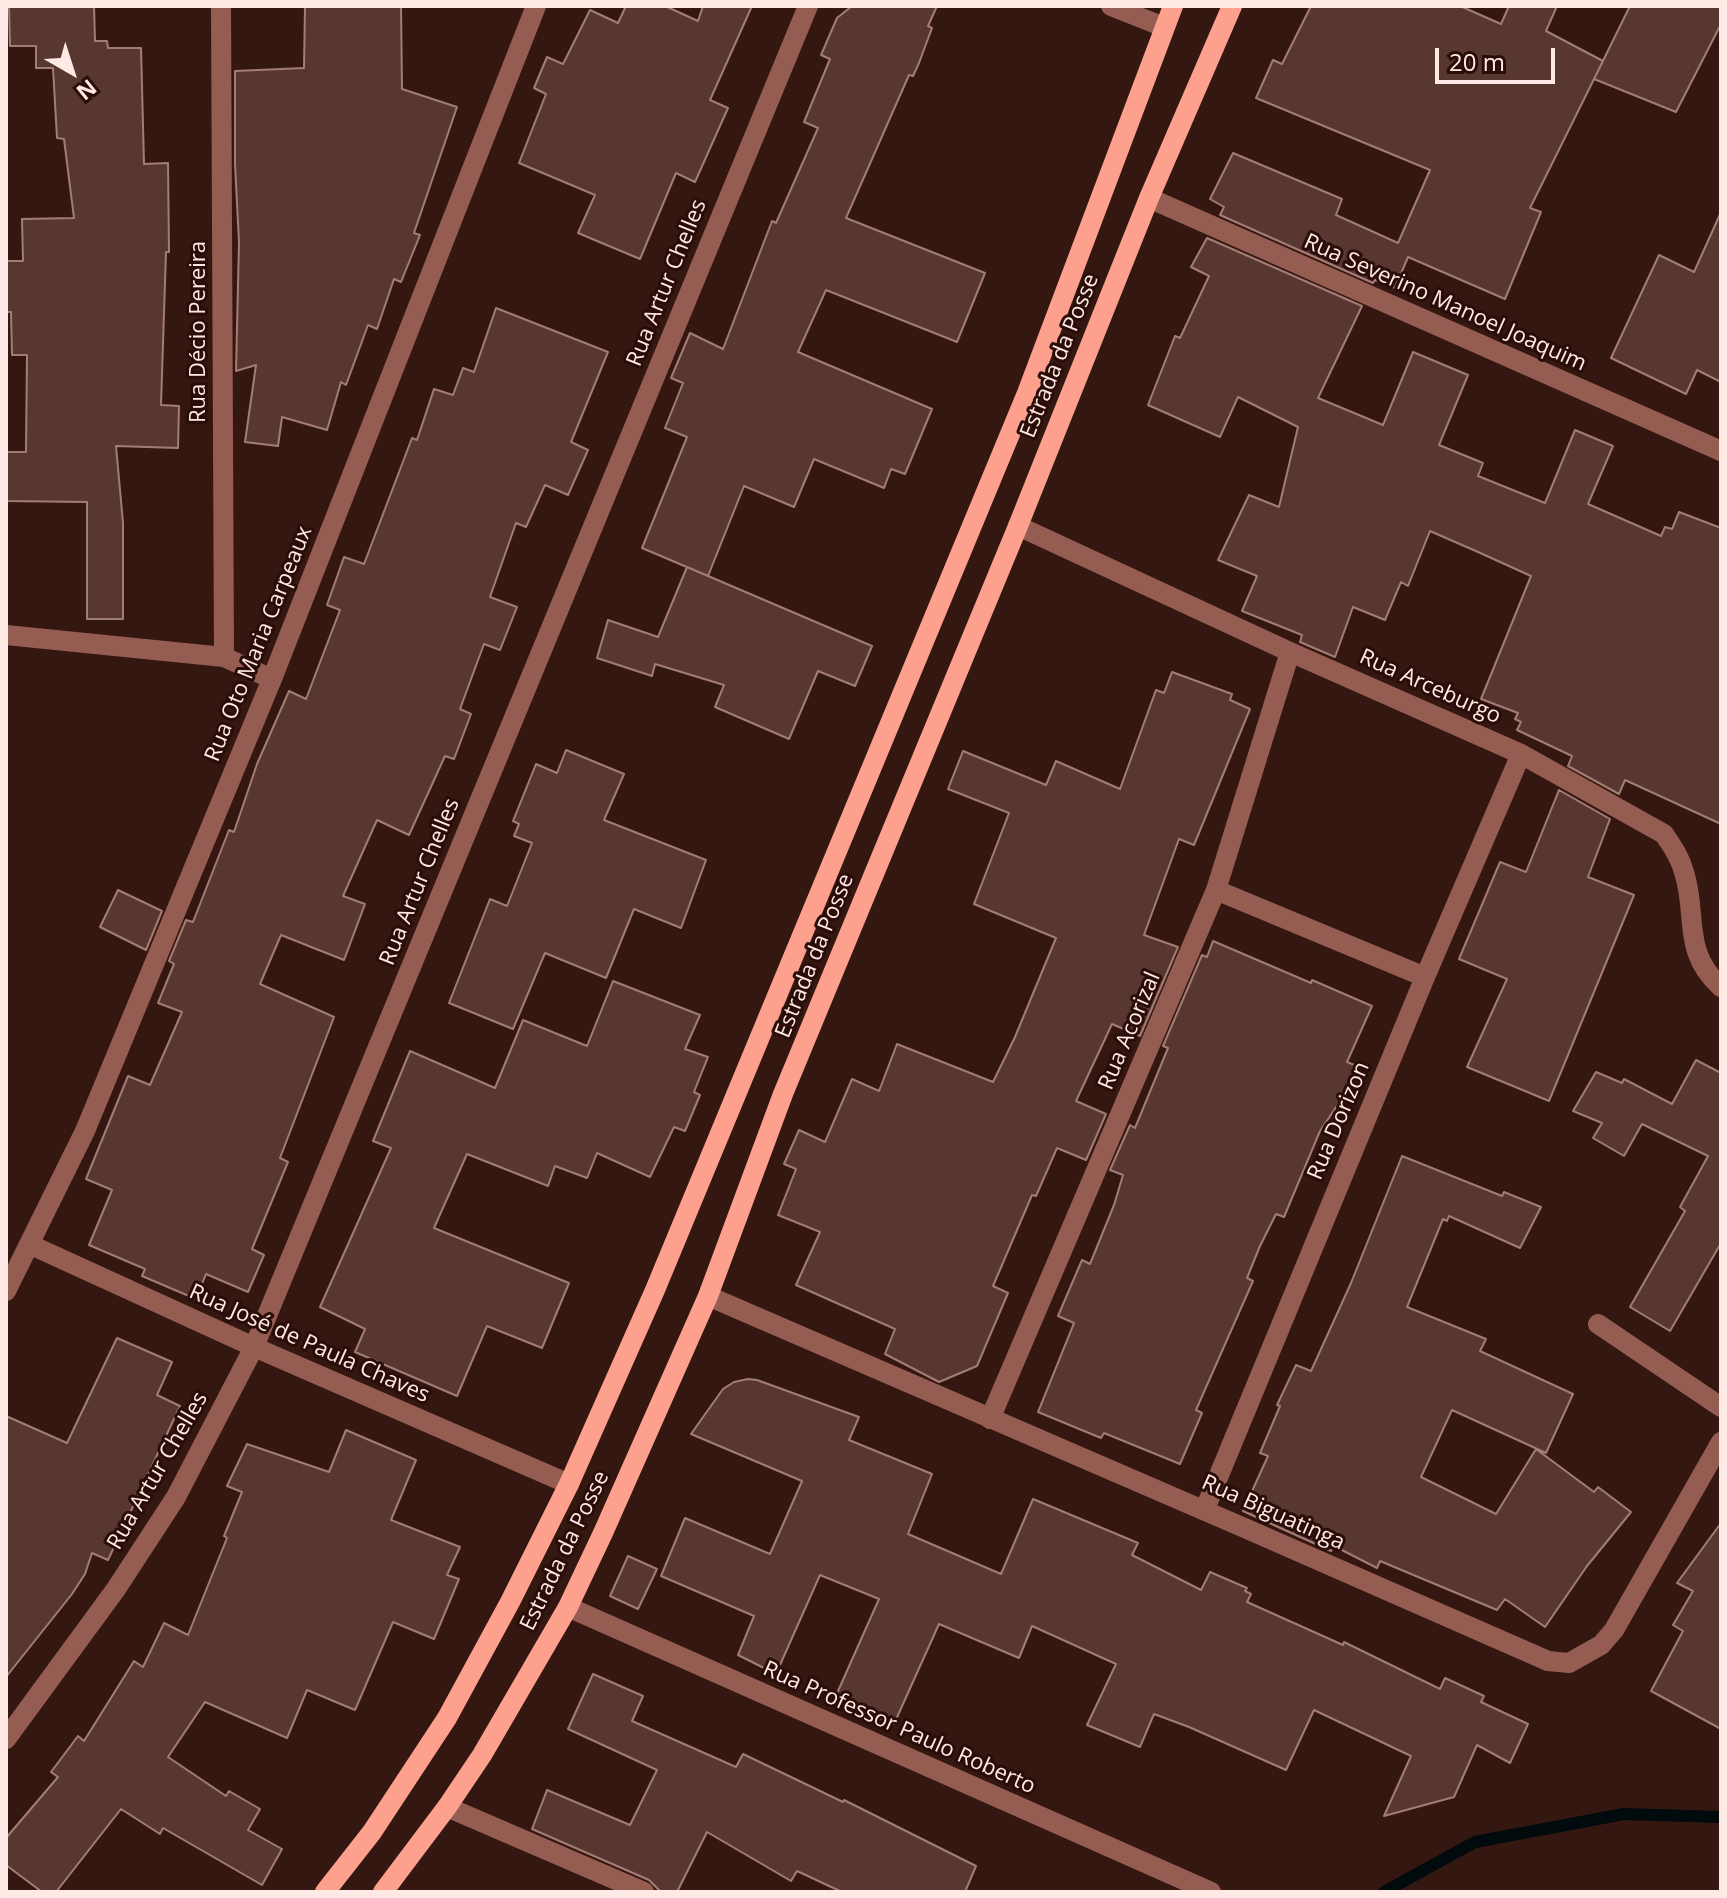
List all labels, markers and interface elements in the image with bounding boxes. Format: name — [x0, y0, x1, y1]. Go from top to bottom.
north arrow — [32, 32, 112, 112]
scale bar — [1439, 32, 1559, 82]
text: 20 m — [1449, 45, 1505, 78]
text: N — [71, 73, 104, 108]
street label: Rua Artur Chelles — [621, 196, 713, 370]
street label: Rua Severino Manoel Joaquim — [1300, 229, 1590, 377]
street label: Rua Décio Pereira — [186, 241, 212, 423]
street label: Estrada da Posse — [1015, 270, 1105, 442]
street label: Rua Oto Maria Carpeaux — [200, 522, 318, 766]
street label: Rua Arceburgo — [1355, 644, 1505, 730]
street label: Rua Artur Chelles — [374, 795, 466, 969]
street label: Estrada da Posse — [770, 870, 860, 1042]
street label: Rua Acorizal — [1093, 968, 1167, 1094]
street label: Rua Dorizon — [1302, 1058, 1376, 1184]
street label: Rua José de Paula Chaves — [185, 1279, 433, 1409]
street label: Rua Artur Chelles — [102, 1387, 214, 1555]
street label: Estrada da Posse — [515, 1467, 615, 1635]
street label: Rua Biguatinga — [1198, 1470, 1348, 1556]
street label: Rua Professor Paulo Roberto — [759, 1656, 1039, 1800]

